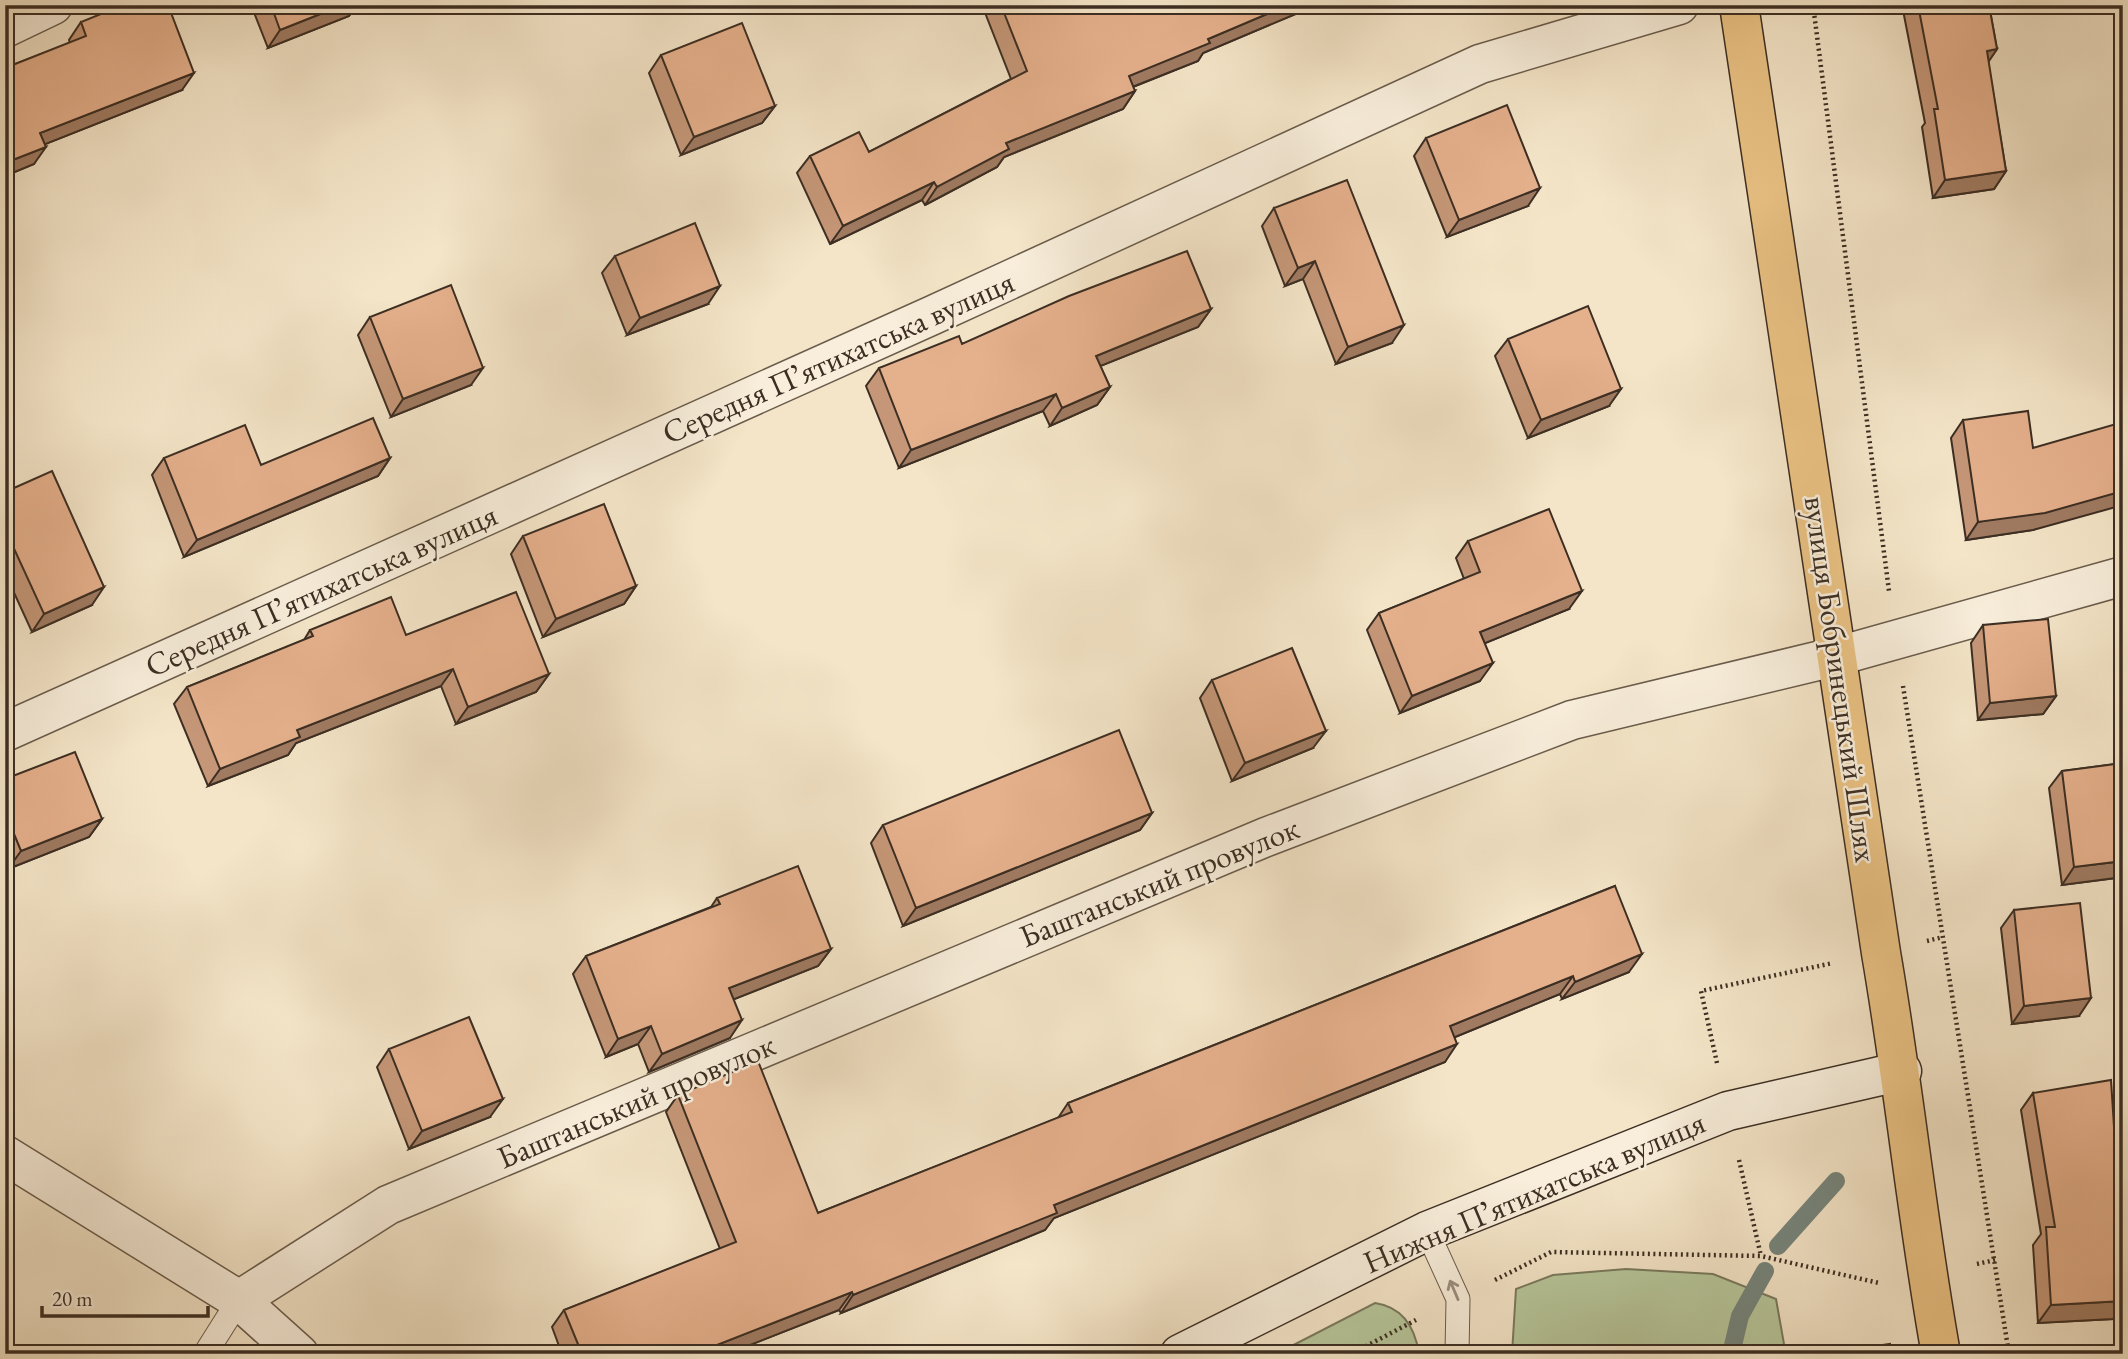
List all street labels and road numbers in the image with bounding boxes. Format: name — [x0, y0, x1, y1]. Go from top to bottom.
street label: Середня Пʼятихатська вулиця — [655, 260, 1021, 454]
street label: Середня Пʼятихатська вулиця — [138, 493, 504, 687]
street label: вулиця Бобринецький Шлях — [1795, 493, 1888, 865]
street label: Баштанський провулок — [1013, 807, 1305, 957]
street label: Баштанський провулок — [491, 1023, 781, 1179]
street label: Нижня Пʼятихатська вулиця — [1357, 1101, 1711, 1283]

